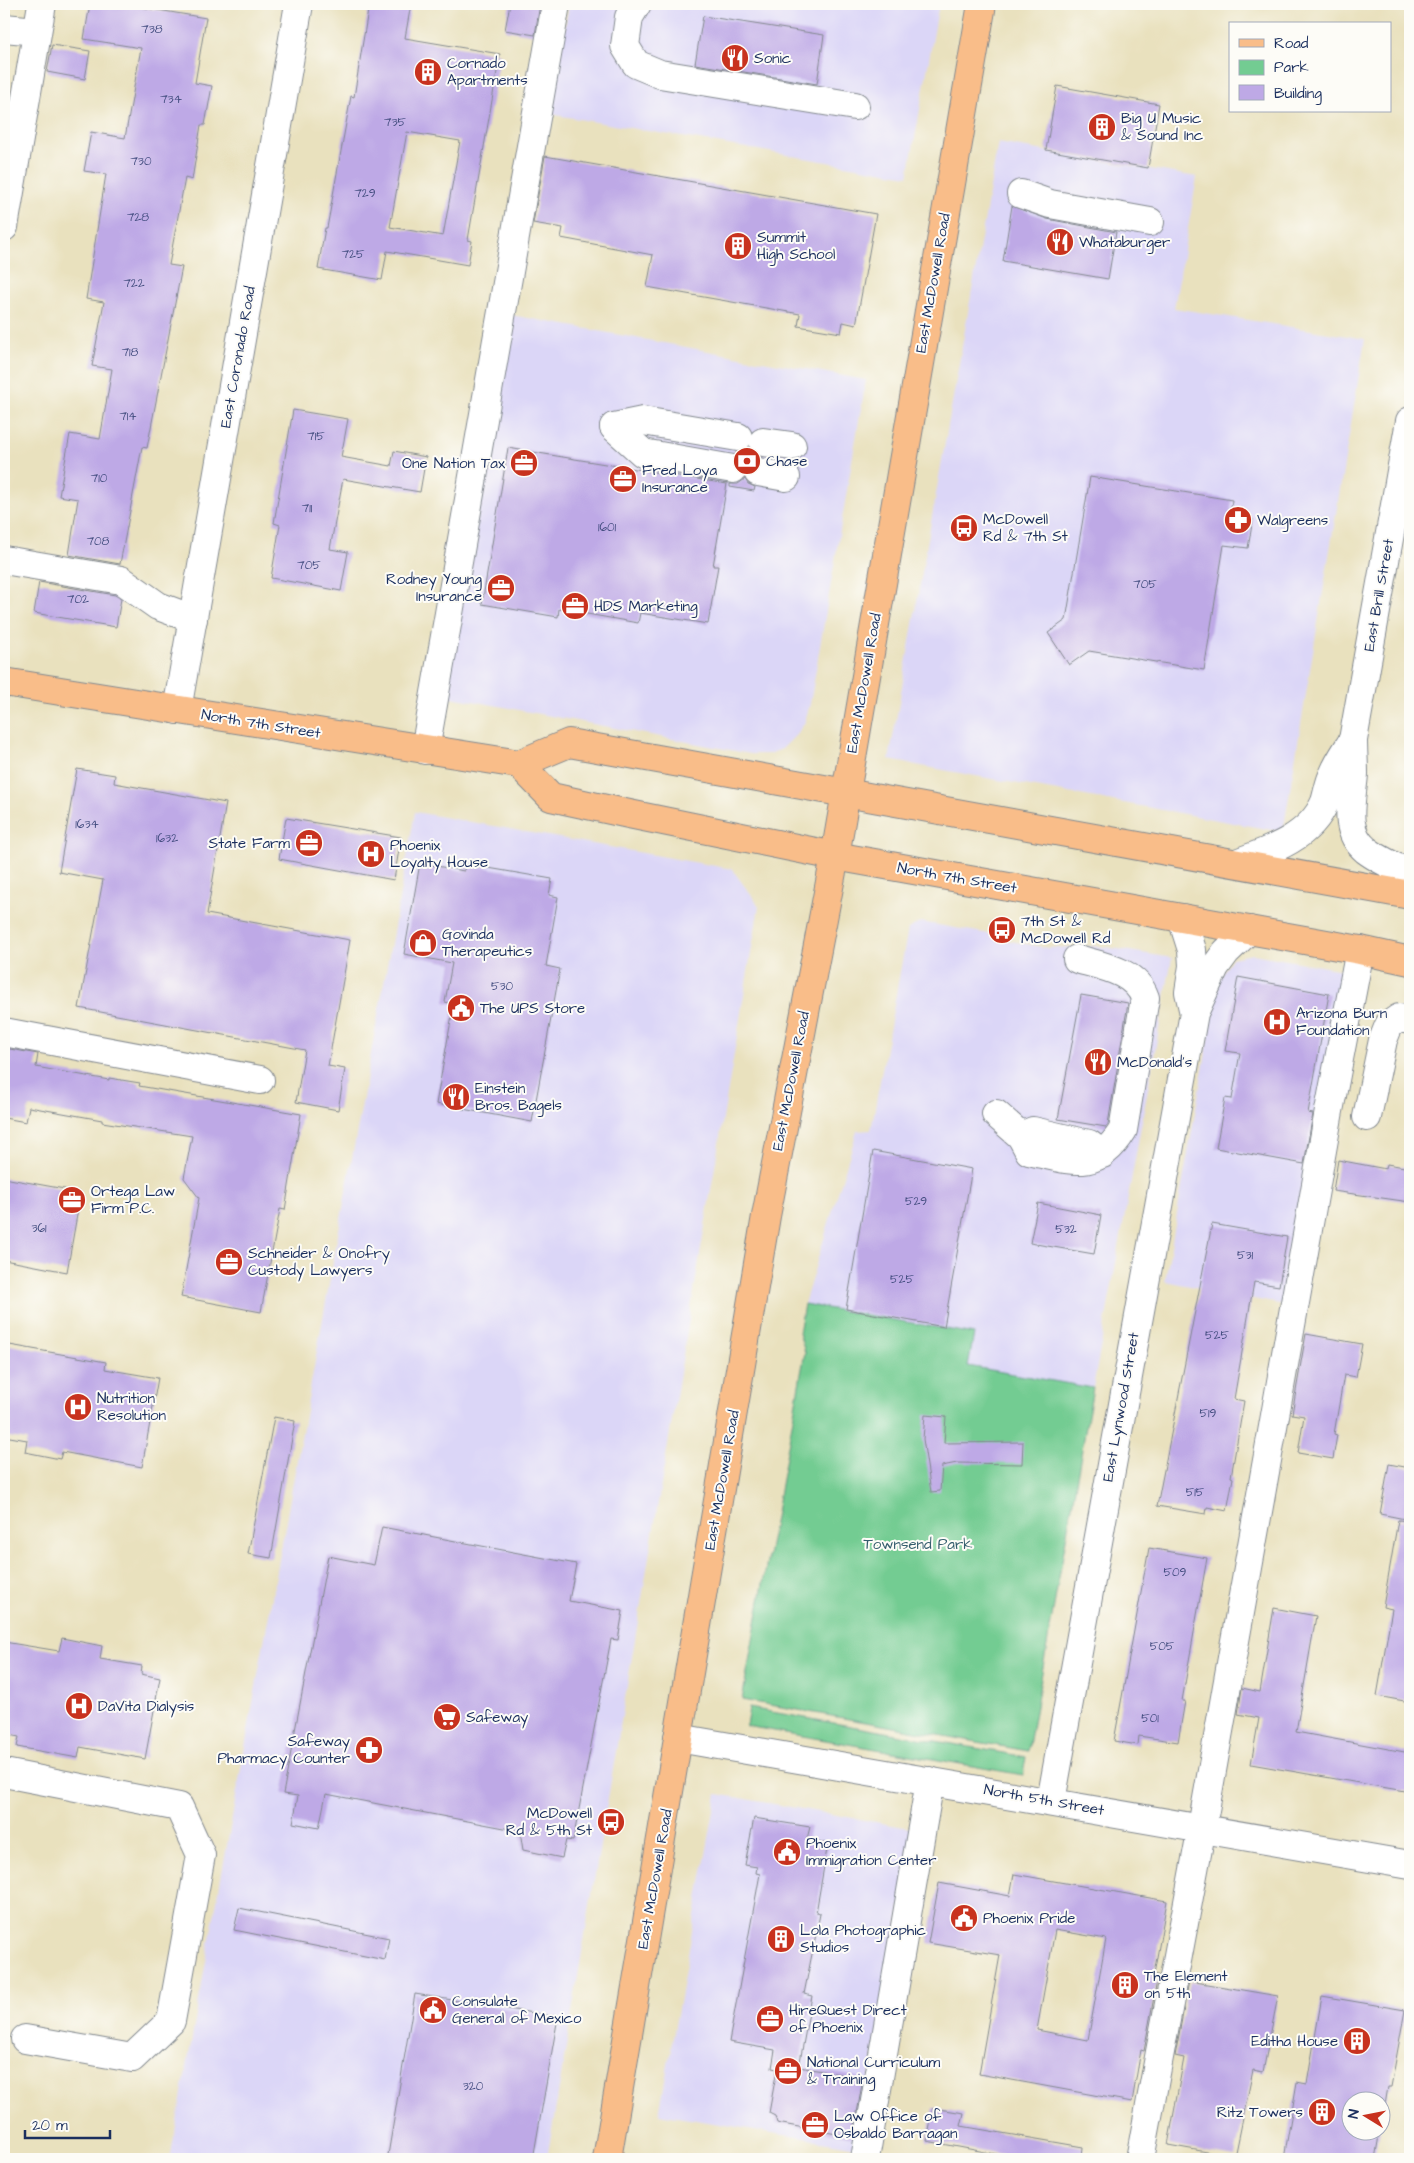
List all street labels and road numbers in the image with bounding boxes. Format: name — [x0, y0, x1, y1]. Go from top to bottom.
street label: East McDowell Road — [910, 211, 956, 355]
street label: East Coronado Road — [215, 284, 261, 430]
street label: East Brill Street — [1359, 537, 1399, 653]
street label: East McDowell Road — [841, 611, 887, 755]
street label: North 7th Street — [200, 704, 322, 744]
street label: North 7th Street — [896, 857, 1018, 899]
street label: East McDowell Road — [767, 1009, 815, 1152]
street label: East Lynwood Street — [1098, 1331, 1145, 1483]
street label: East McDowell Road — [699, 1408, 745, 1552]
street label: North 5th Street — [982, 1779, 1106, 1821]
street label: East McDowell Road — [632, 1807, 678, 1951]

